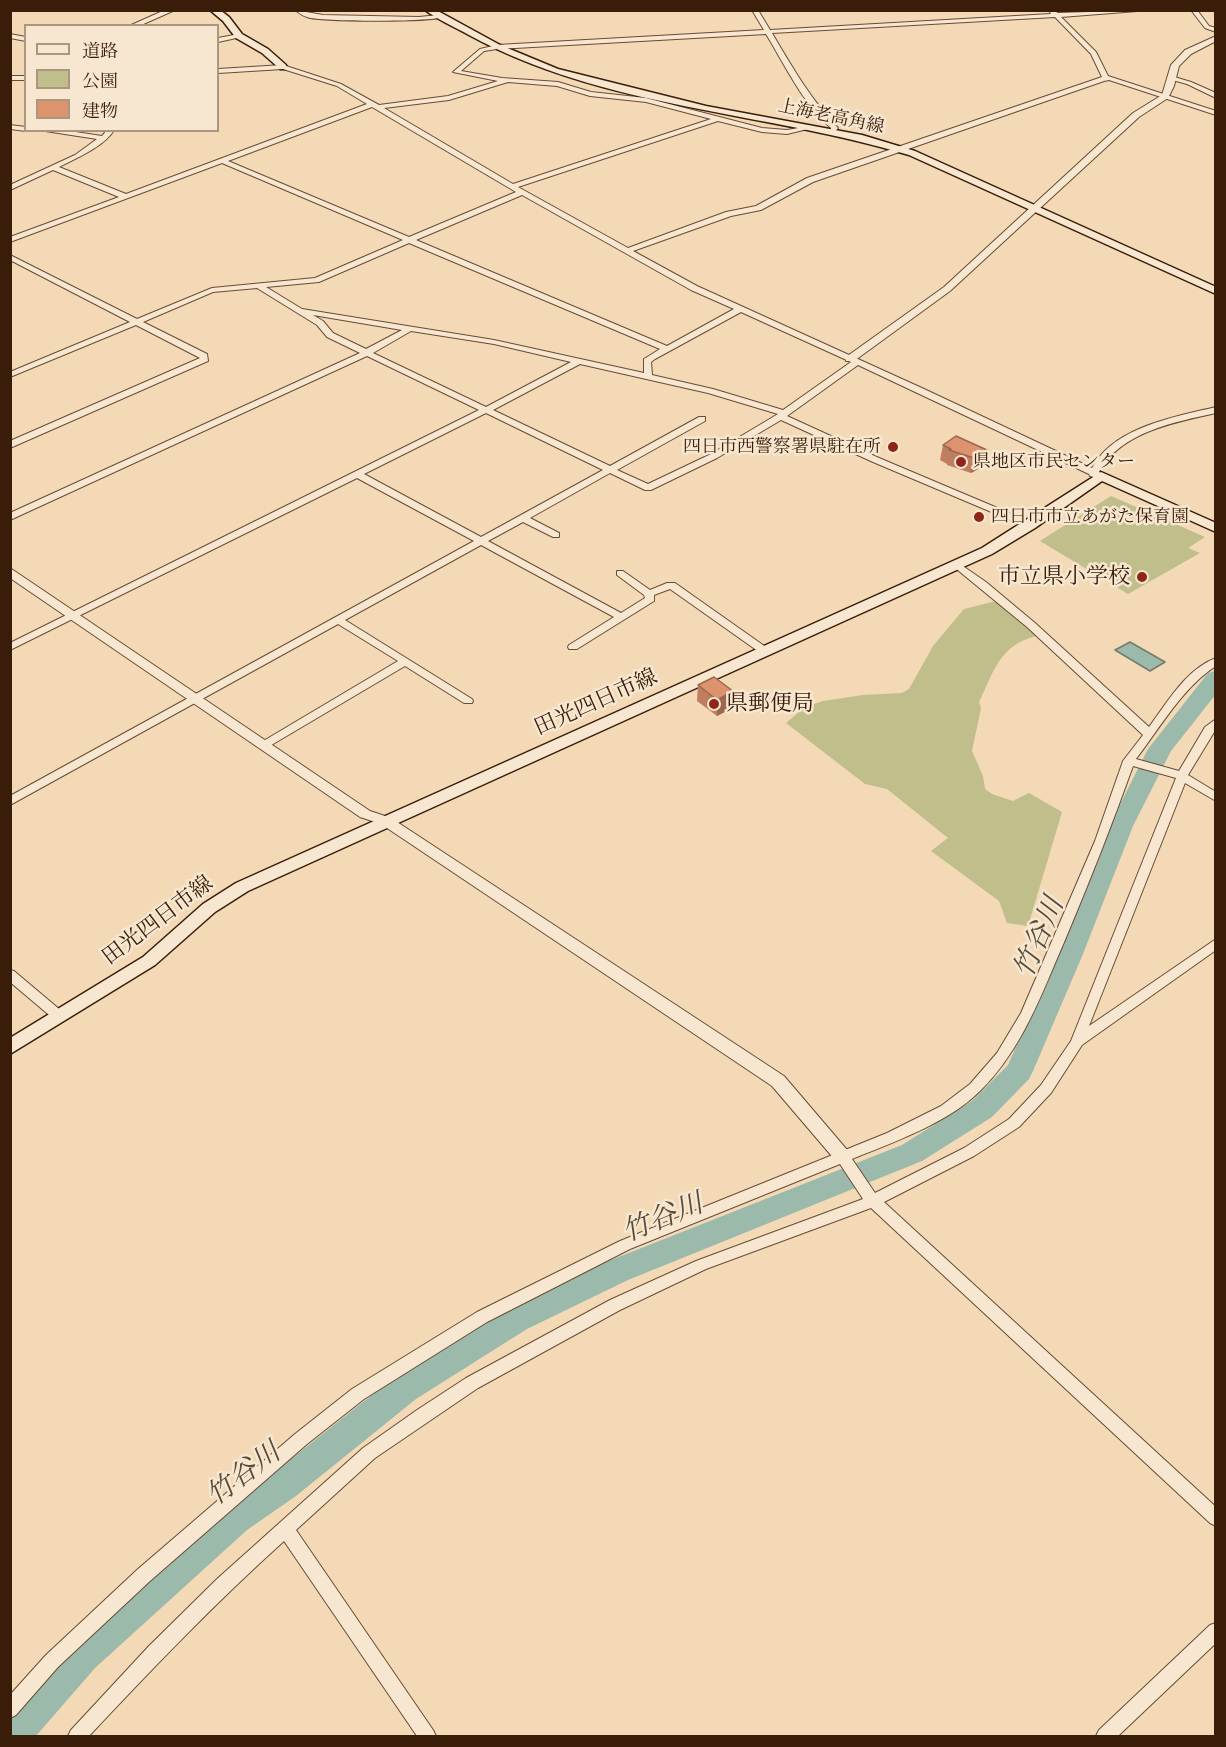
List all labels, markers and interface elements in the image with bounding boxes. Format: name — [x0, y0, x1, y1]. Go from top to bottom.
legend — [24, 24, 219, 132]
text: 道路 — [82, 43, 118, 61]
text: 公園 — [82, 73, 118, 91]
street label: 上海老高角線 — [776, 95, 886, 139]
text: 建物 — [82, 103, 118, 121]
place label: 四日市西警察署県駐在所 — [683, 436, 881, 458]
marker: 四日市西警察署県駐在所 — [886, 440, 900, 454]
place label: 県地区市民センター — [973, 451, 1135, 473]
marker: 県地区市民センター — [954, 455, 968, 469]
place label: 四日市市立あがた保育園 — [991, 506, 1189, 528]
marker: 四日市市立あがた保育園 — [972, 510, 986, 524]
place label: 市立県小学校 — [998, 564, 1130, 590]
marker: 市立県小学校 — [1135, 570, 1149, 584]
street label: 田光四日市線 — [530, 664, 662, 742]
place label: 県郵便局 — [726, 691, 814, 717]
marker: 県郵便局 — [707, 697, 721, 711]
street label: 田光四日市線 — [97, 871, 219, 971]
water label: 竹谷川 — [1008, 893, 1072, 983]
water label: 竹谷川 — [618, 1188, 708, 1250]
water label: 竹谷川 — [200, 1436, 288, 1514]

